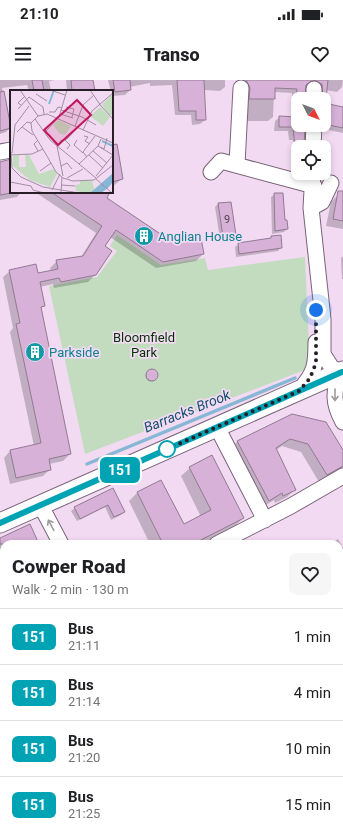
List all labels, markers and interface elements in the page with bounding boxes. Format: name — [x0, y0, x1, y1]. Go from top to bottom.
text: 21:10 — [20, 5, 59, 23]
icon: menu — [12, 43, 34, 65]
icon: heart — [309, 43, 331, 65]
text: Transo — [143, 44, 200, 65]
inset map — [10, 90, 113, 193]
north arrow — [291, 92, 331, 132]
map controls — [291, 92, 331, 180]
button: locate — [291, 140, 331, 180]
house number: 9 — [224, 213, 230, 226]
building icon: Anglian House — [133, 225, 155, 247]
place label: Anglian House — [158, 229, 242, 244]
your location — [306, 300, 326, 320]
park label: Bloomfield Park — [113, 330, 175, 360]
building icon: Parkside — [24, 341, 46, 363]
place label: Parkside — [49, 345, 99, 360]
water label: Barracks Brook — [141, 386, 234, 436]
one-way arrow — [331, 388, 339, 401]
unlabelled marker — [158, 440, 176, 458]
line badge: 151 — [97, 457, 143, 483]
text: 151 — [108, 462, 132, 478]
one-way arrow — [47, 519, 54, 531]
button: heart — [289, 553, 331, 595]
text: Cowper Road — [12, 555, 126, 578]
text: Walk · 2 min · 130 m — [12, 582, 129, 597]
text: Bus — [68, 620, 94, 638]
text: 1 min — [294, 628, 331, 646]
text: 151 — [22, 629, 46, 645]
text: 21:11 — [68, 638, 100, 653]
text: Bus — [68, 676, 94, 694]
text: 4 min — [294, 684, 331, 702]
text: 151 — [22, 685, 46, 701]
text: 21:14 — [68, 694, 100, 709]
text: Bus — [68, 732, 94, 750]
text: 10 min — [285, 740, 331, 758]
text: 151 — [22, 741, 46, 757]
text: 21:20 — [68, 750, 100, 765]
text: Bus — [68, 788, 94, 806]
text: 15 min — [285, 796, 331, 814]
text: 151 — [22, 797, 46, 813]
text: 21:25 — [68, 806, 100, 821]

